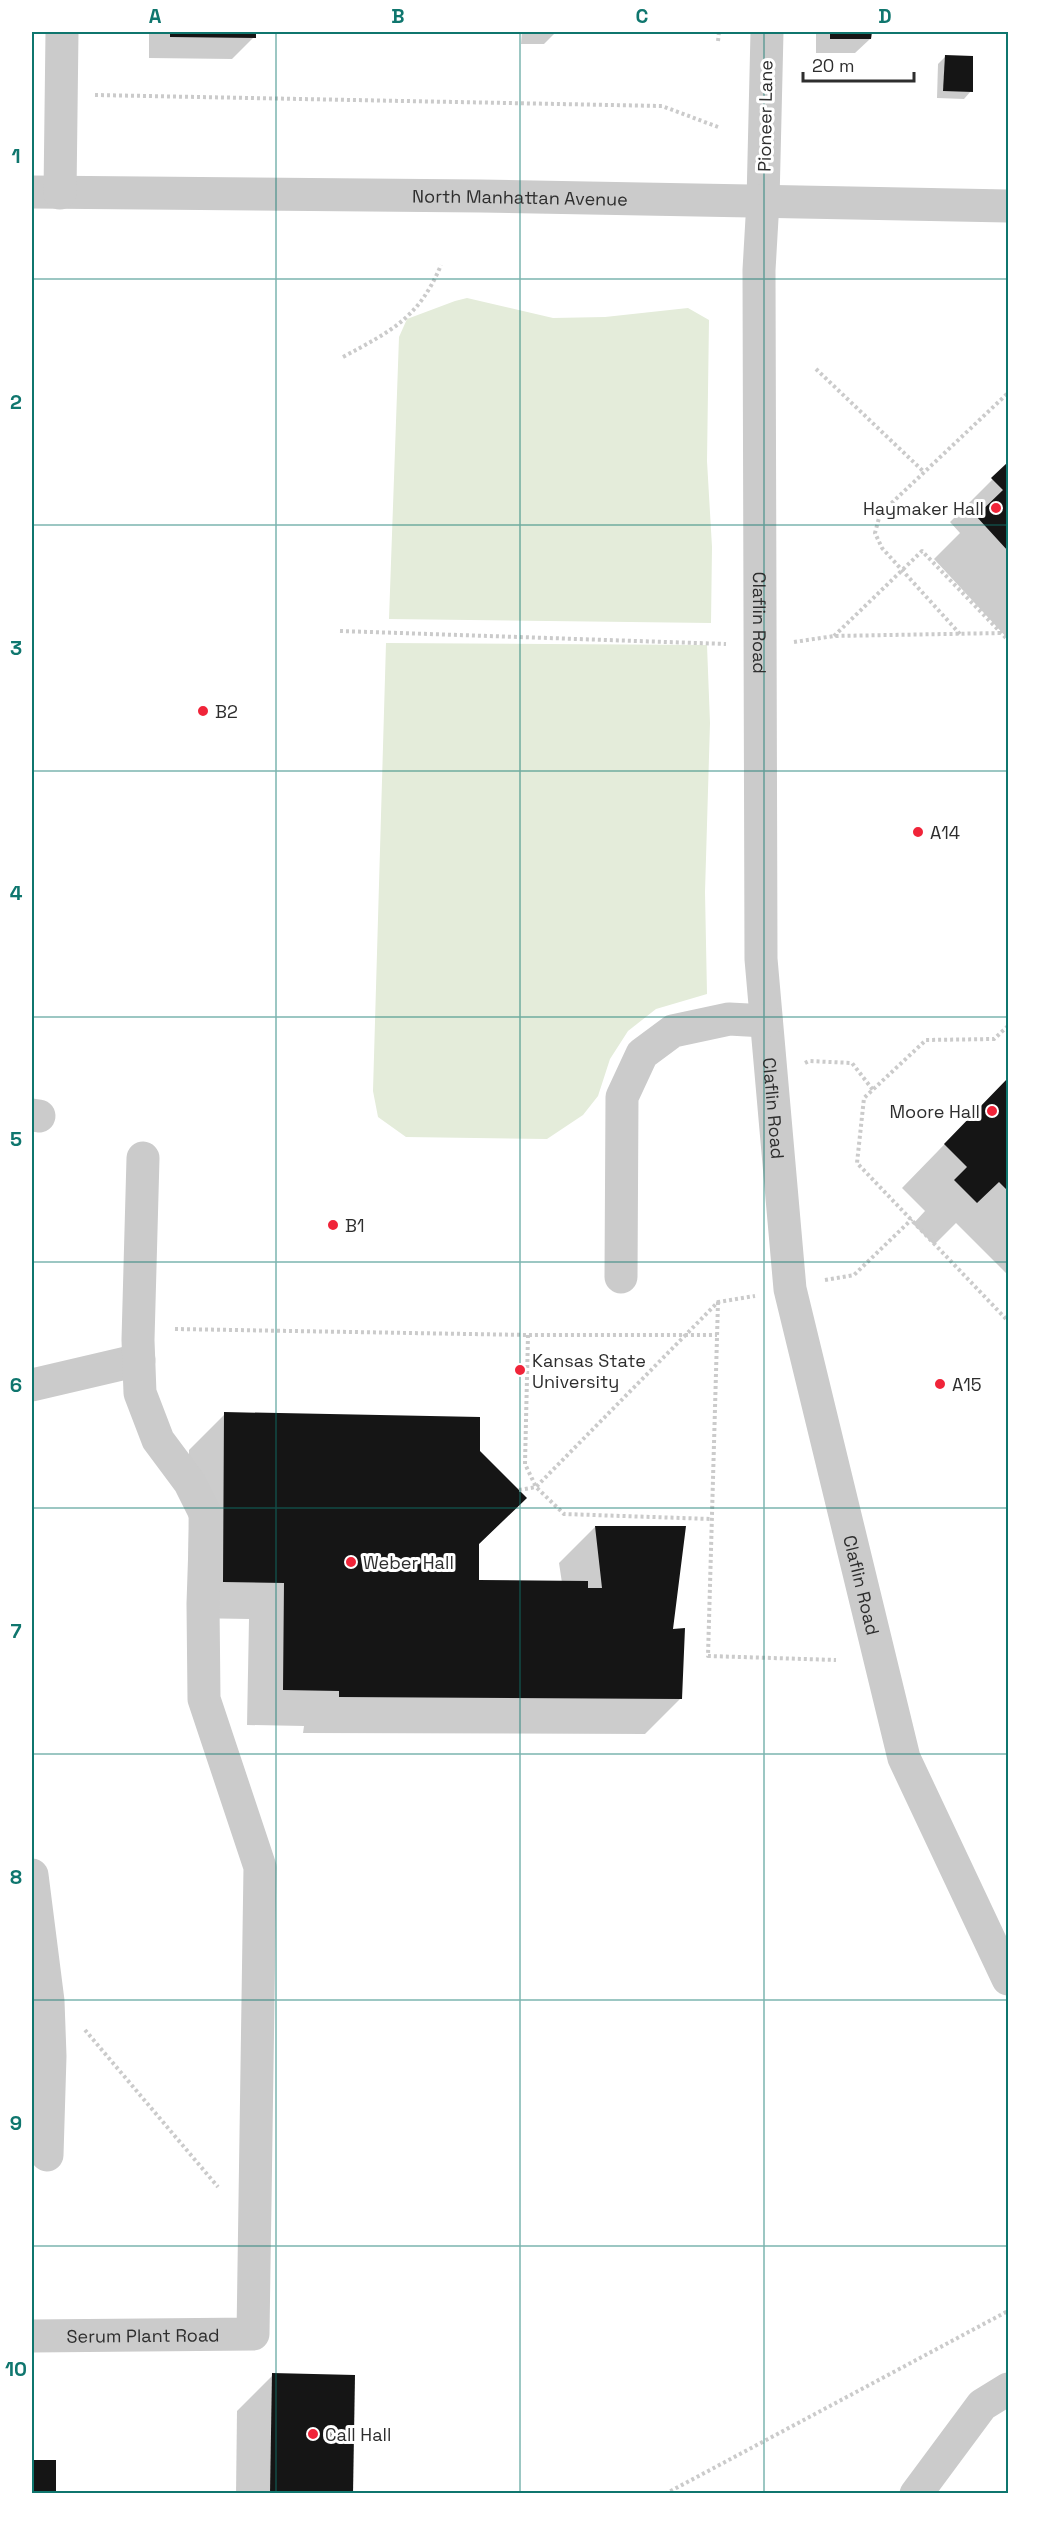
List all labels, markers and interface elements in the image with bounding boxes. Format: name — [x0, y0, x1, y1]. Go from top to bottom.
text: A — [149, 3, 162, 29]
text: B — [391, 3, 405, 29]
text: C — [636, 3, 649, 29]
text: D — [878, 3, 892, 29]
scale bar — [803, 45, 914, 83]
text: 20 m — [812, 54, 855, 77]
street label: Pioneer Lane — [753, 60, 777, 172]
text: 1 — [11, 143, 21, 169]
street label: North Manhattan Avenue — [412, 184, 628, 210]
text: 2 — [10, 389, 22, 415]
place label: Haymaker Hall — [863, 497, 984, 520]
marker: Haymaker Hall — [989, 501, 1003, 515]
street label: Claflin Road — [748, 572, 772, 674]
text: 3 — [10, 635, 22, 661]
place label: B2 — [215, 700, 238, 723]
marker: B2 — [196, 704, 210, 718]
place label: A14 — [930, 821, 960, 844]
marker: A14 — [911, 825, 925, 839]
text: 4 — [10, 880, 23, 906]
street label: Claflin Road — [758, 1056, 790, 1160]
place label: Moore Hall — [889, 1100, 980, 1123]
marker: Moore Hall — [985, 1104, 999, 1118]
text: 5 — [10, 1126, 22, 1152]
place label: B1 — [345, 1214, 364, 1237]
marker: B1 — [326, 1218, 340, 1232]
place label: Kansas State University — [532, 1349, 646, 1393]
marker: Kansas State University — [513, 1363, 527, 1377]
text: 6 — [10, 1372, 22, 1398]
place label: A15 — [952, 1373, 982, 1396]
marker: A15 — [933, 1377, 947, 1391]
street label: Claflin Road — [839, 1533, 885, 1637]
place label: Weber Hall — [363, 1551, 454, 1574]
marker: Weber Hall — [344, 1555, 358, 1569]
text: 7 — [10, 1618, 22, 1644]
text: 8 — [10, 1864, 22, 1890]
text: 9 — [10, 2110, 22, 2136]
street label: Serum Plant Road — [66, 2323, 220, 2347]
text: 10 — [5, 2356, 27, 2382]
place label: Call Hall — [325, 2423, 391, 2446]
marker: Call Hall — [306, 2427, 320, 2441]

